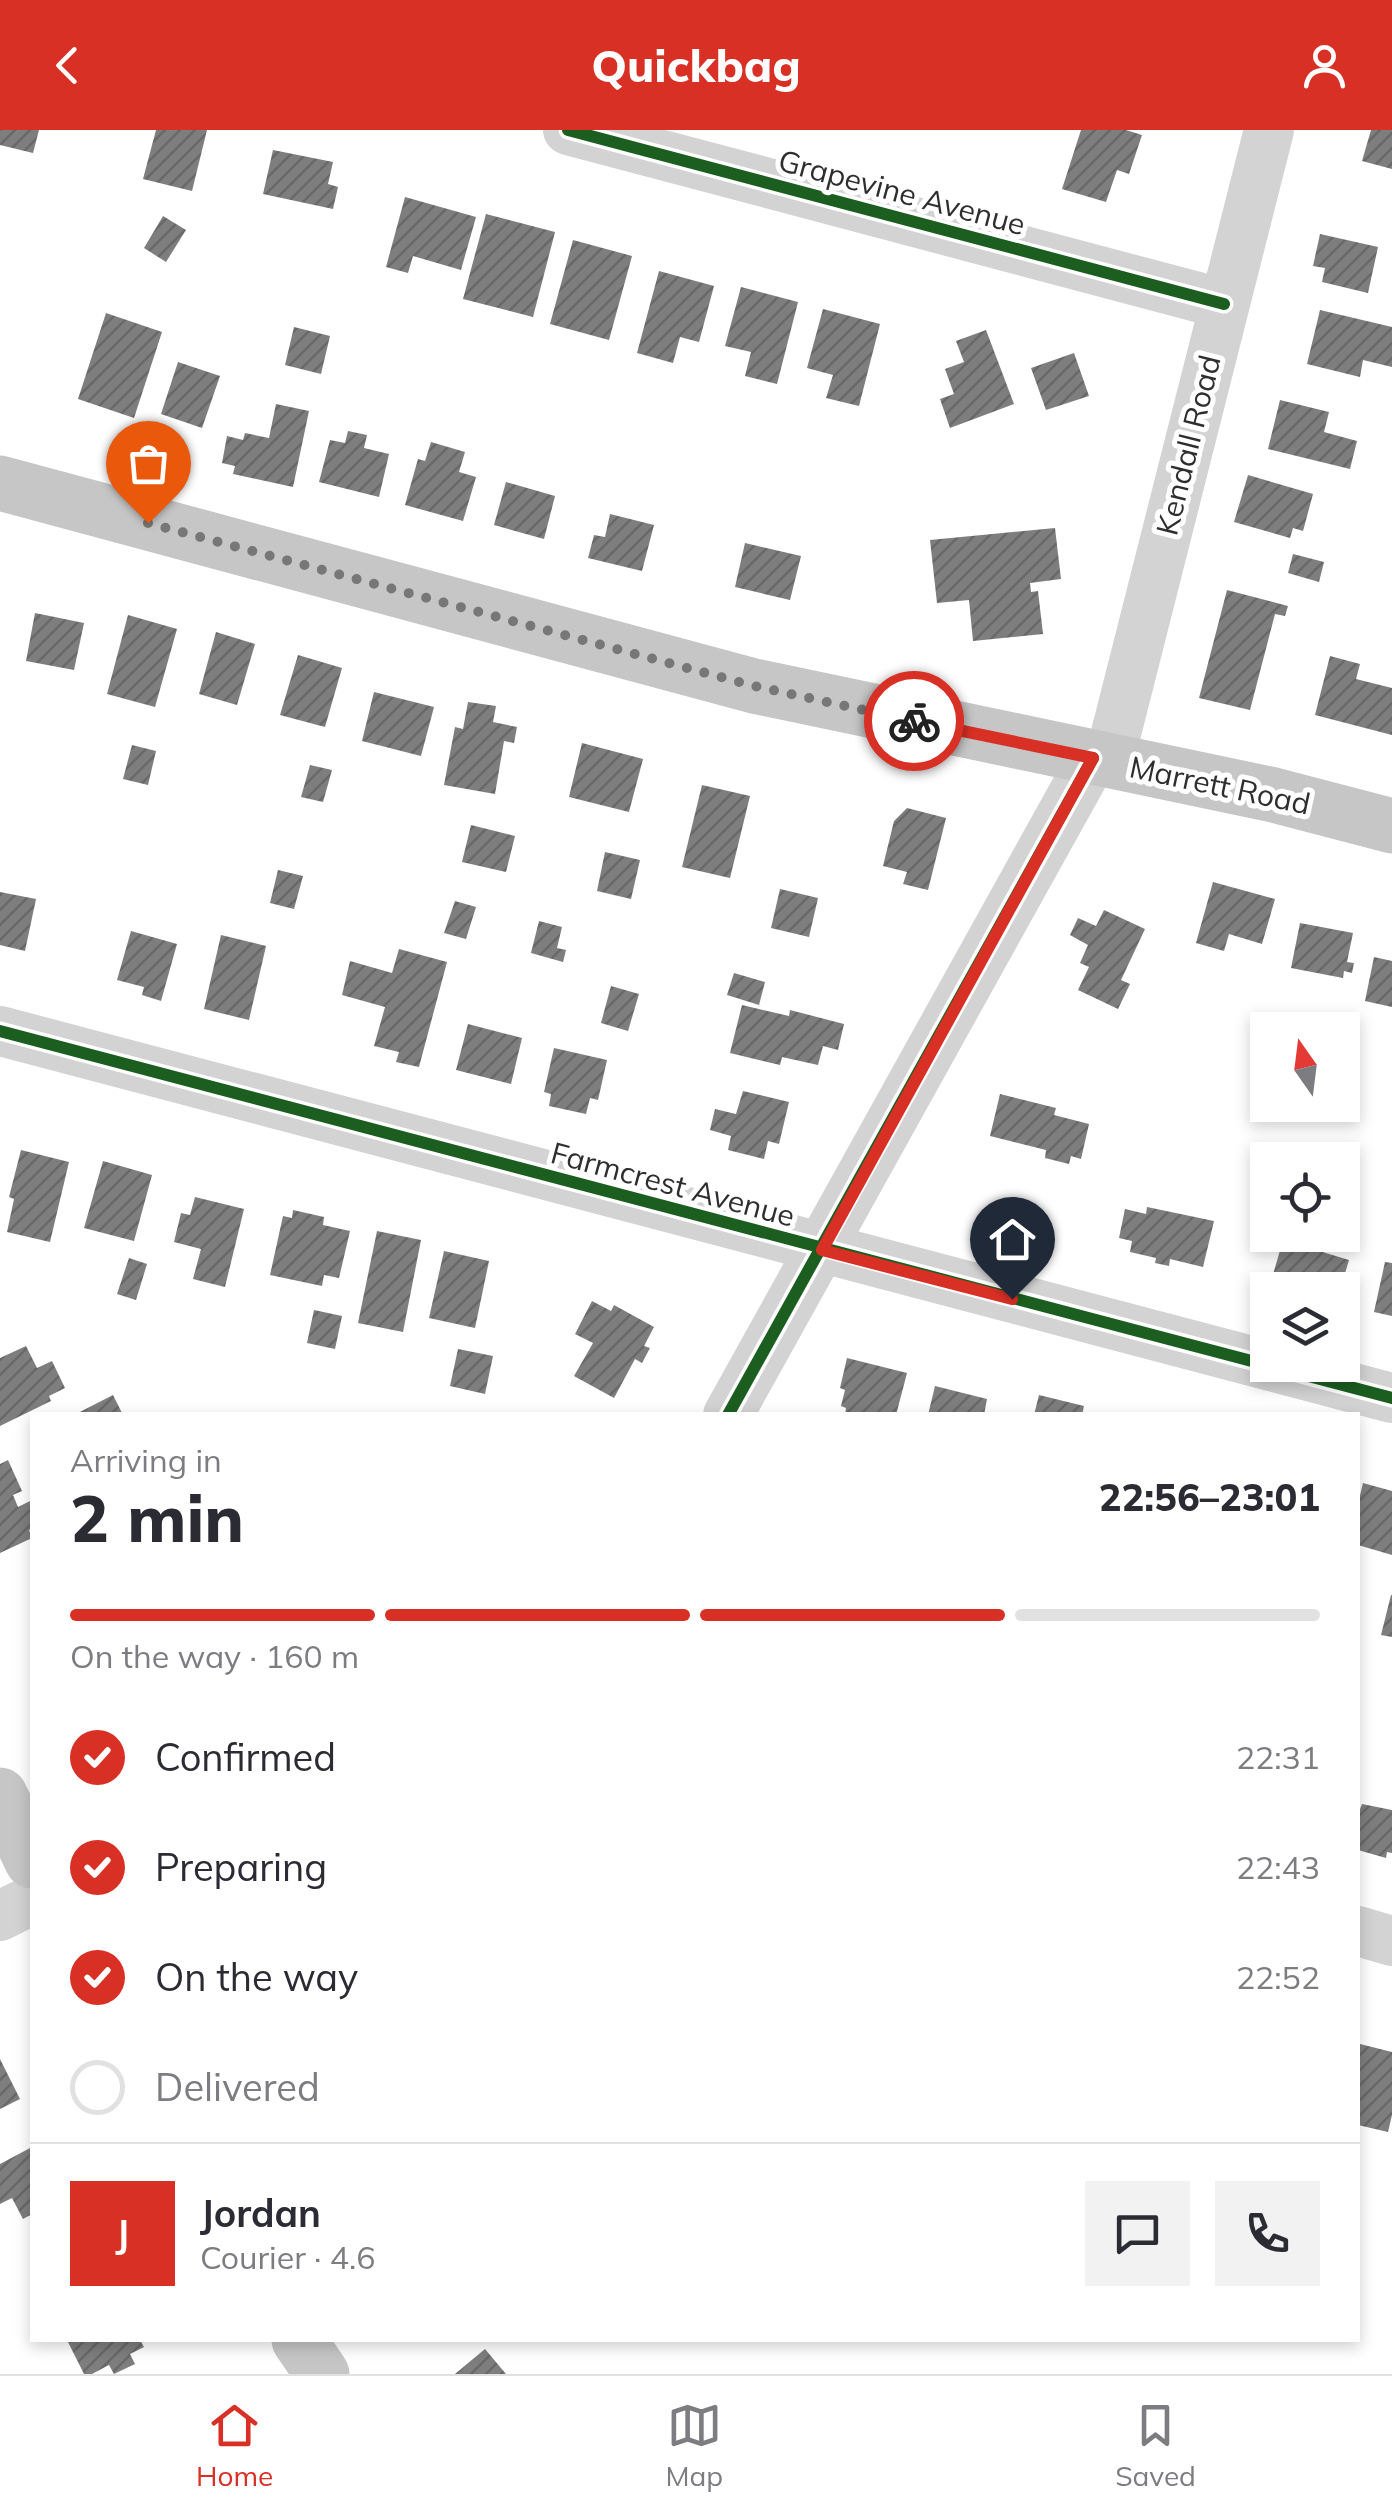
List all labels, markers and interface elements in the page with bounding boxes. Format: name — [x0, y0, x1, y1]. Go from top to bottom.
text: Quickbag — [591, 37, 801, 93]
icon: back — [40, 38, 95, 93]
icon: person — [1297, 38, 1352, 93]
street label: Grapevine Avenue — [774, 141, 1030, 243]
street label: Kendall Road — [1147, 351, 1229, 539]
pin — [106, 421, 191, 524]
icon: bag — [121, 436, 176, 491]
courier — [864, 671, 964, 771]
icon: bike — [887, 694, 942, 749]
street label: Marrett Road — [1126, 747, 1314, 823]
north arrow — [1250, 1012, 1360, 1122]
map controls — [1250, 1012, 1360, 1382]
street label: Farmcrest Avenue — [547, 1133, 799, 1235]
button: locate — [1250, 1142, 1360, 1252]
pin — [970, 1197, 1055, 1300]
icon: home — [985, 1212, 1040, 1267]
button: layers — [1250, 1272, 1360, 1382]
text: Arriving in — [70, 1440, 222, 1480]
text: 22:56–23:01 — [1099, 1473, 1320, 1521]
text: 2 min — [70, 1477, 244, 1558]
text: On the way · 160 m — [70, 1636, 359, 1676]
icon: check — [70, 1730, 125, 1785]
text: Confirmed — [155, 1733, 336, 1781]
text: 22:31 — [1236, 1737, 1320, 1777]
icon: check — [70, 1840, 125, 1895]
text: Preparing — [155, 1843, 327, 1891]
text: 22:43 — [1236, 1847, 1320, 1887]
icon: check — [70, 1950, 125, 2005]
text: On the way — [155, 1953, 358, 2001]
text: 22:52 — [1236, 1957, 1320, 1997]
text: Delivered — [155, 2063, 320, 2111]
button: chat — [1085, 2181, 1190, 2286]
button: phone — [1215, 2181, 1320, 2286]
text: Jordan — [200, 2189, 321, 2237]
text: J — [116, 2209, 129, 2257]
text: Courier · 4.6 — [200, 2237, 376, 2277]
tab: Home — [196, 2398, 273, 2493]
tab: Map — [665, 2398, 723, 2493]
tab: Saved — [1115, 2398, 1196, 2493]

